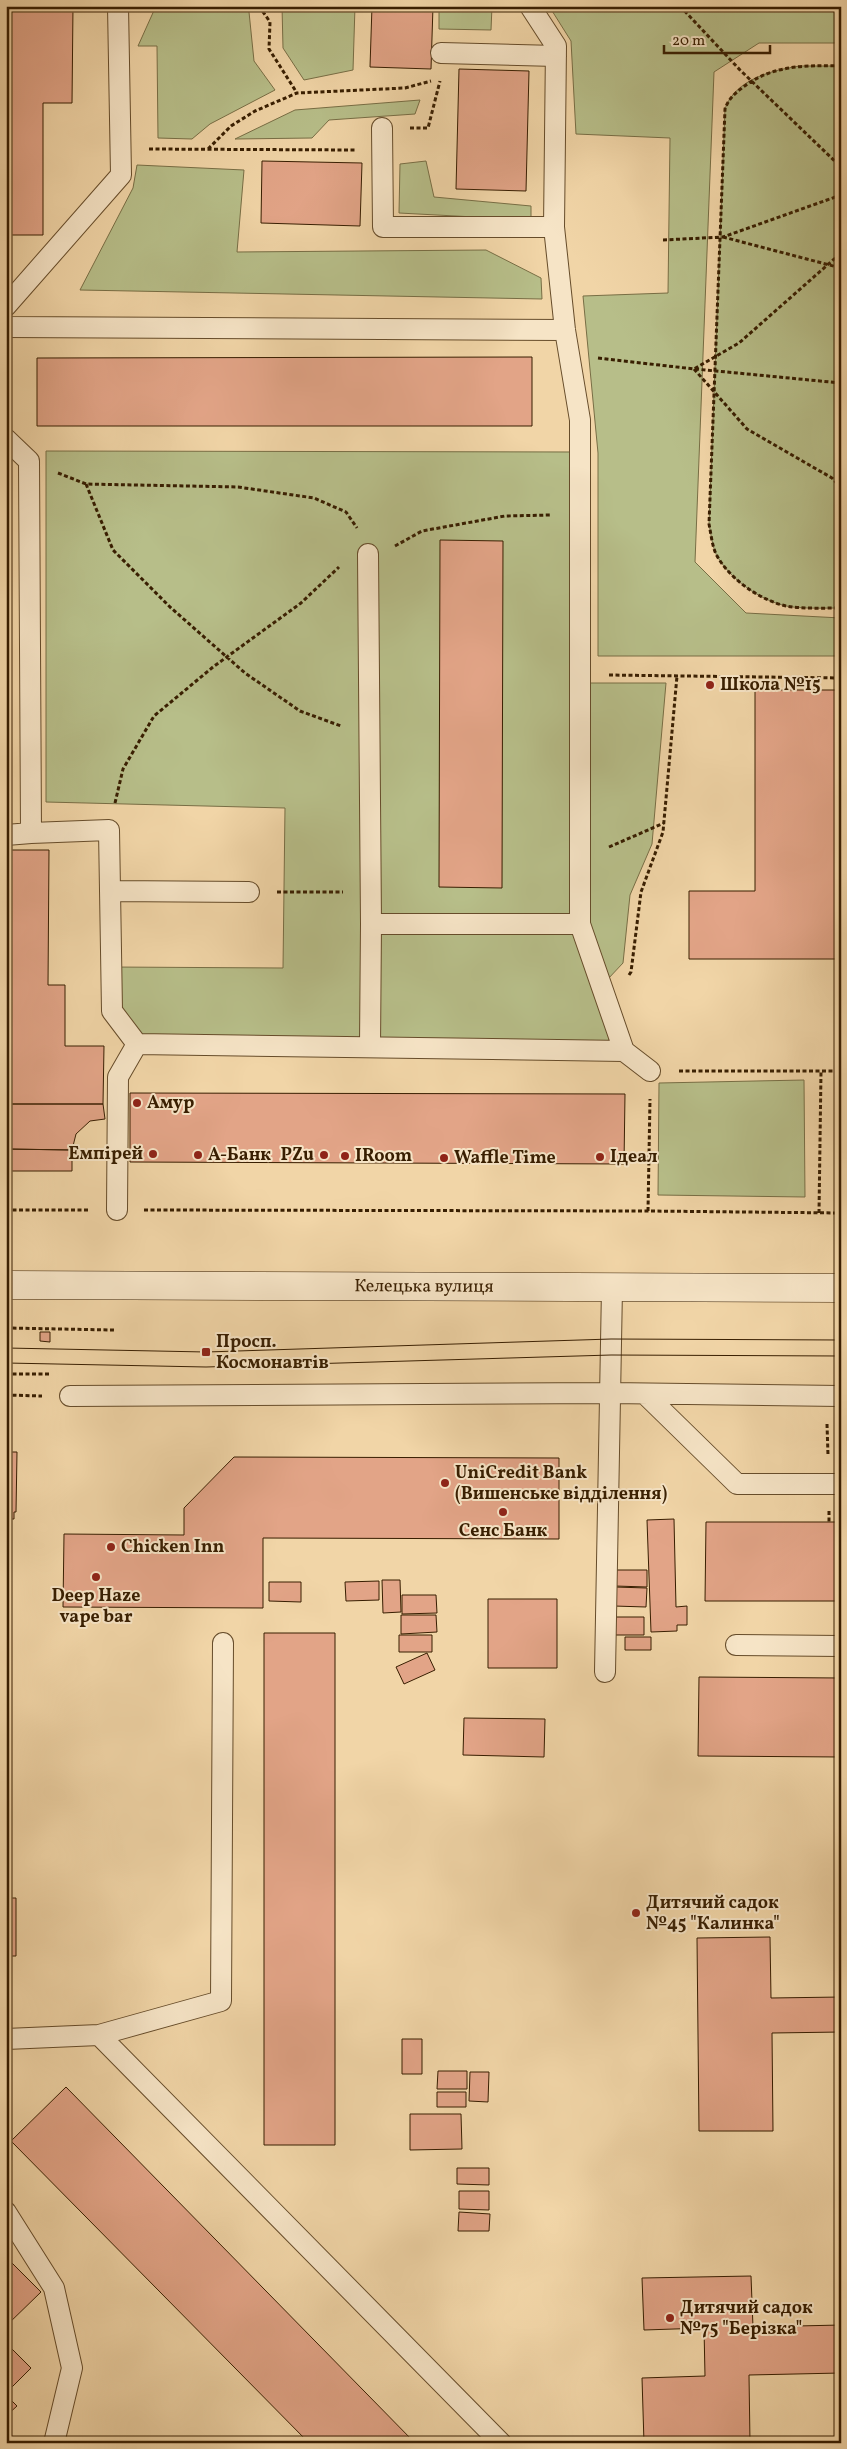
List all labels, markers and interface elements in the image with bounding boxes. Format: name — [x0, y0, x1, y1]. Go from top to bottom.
scale bar — [664, 22, 771, 54]
text: 20 m — [672, 31, 705, 52]
place label: Школа №15 — [720, 673, 821, 698]
marker: Школа №15 — [704, 679, 716, 691]
place label: Амур — [147, 1091, 194, 1116]
marker: Амур — [131, 1097, 143, 1109]
place label: Емпірей — [68, 1142, 143, 1167]
place label: А-Банк — [208, 1143, 271, 1168]
place label: PZu — [281, 1143, 314, 1168]
place label: IRoom — [355, 1144, 412, 1169]
place label: Ідеал — [610, 1145, 658, 1170]
place label: Waffle Time — [454, 1146, 556, 1171]
marker: Емпірей — [147, 1148, 159, 1160]
marker: А-Банк — [192, 1149, 204, 1161]
marker: PZu — [318, 1149, 330, 1161]
marker: IRoom — [339, 1150, 351, 1162]
marker: Ідеал — [594, 1151, 606, 1163]
marker: Waffle Time — [438, 1152, 450, 1164]
street label: Келецька вулиця — [354, 1274, 494, 1299]
place label: Просп. Космонавтів — [216, 1330, 329, 1376]
marker: Просп. Космонавтів — [200, 1346, 212, 1358]
place label: UniCredit Bank (Вишенське відділення) — [455, 1461, 668, 1507]
marker: UniCredit Bank (Вишенське відділення) — [439, 1477, 451, 1489]
marker: Сенс Банк — [497, 1506, 509, 1518]
place label: Сенс Банк — [459, 1519, 548, 1544]
place label: Chicken Inn — [121, 1535, 225, 1560]
marker: Chicken Inn — [105, 1541, 117, 1553]
marker: Deep Haze vape bar — [90, 1571, 102, 1583]
place label: Deep Haze vape bar — [52, 1584, 140, 1630]
place label: Дитячий садок №45 "Калинка" — [646, 1891, 780, 1937]
marker: Дитячий садок №45 "Калинка" — [630, 1907, 642, 1919]
place label: Дитячий садок №75 "Берізка" — [680, 2296, 813, 2342]
marker: Дитячий садок №75 "Берізка" — [664, 2312, 676, 2324]

